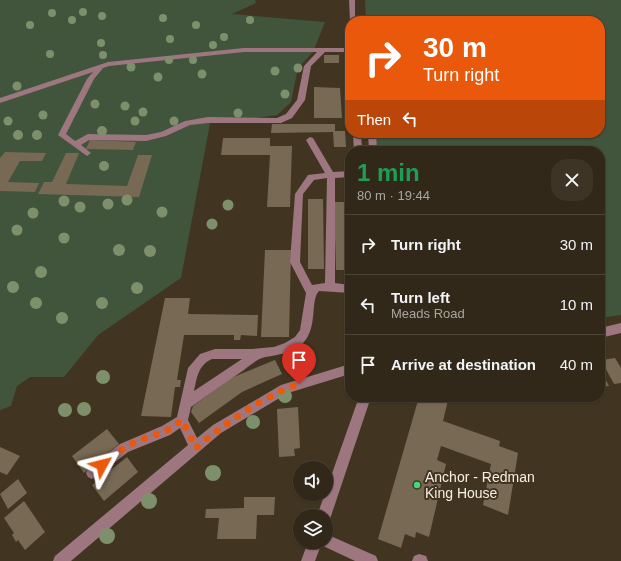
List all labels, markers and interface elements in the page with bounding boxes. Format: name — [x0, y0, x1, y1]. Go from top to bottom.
icon: right — [357, 32, 409, 84]
text: 30 m — [423, 32, 487, 63]
text: Turn right — [423, 65, 499, 85]
icon: left — [399, 108, 421, 130]
text: Then — [357, 111, 391, 128]
text: 1 min — [357, 159, 420, 186]
button: close — [551, 159, 593, 201]
text: 80 m · 19:44 — [357, 188, 430, 203]
icon: right — [357, 234, 379, 256]
text: Turn right — [391, 236, 461, 253]
text: 30 m — [560, 236, 593, 253]
text: Turn left — [391, 289, 450, 306]
icon: left — [357, 294, 379, 316]
text: 10 m — [560, 296, 593, 313]
text: Meads Road — [391, 306, 465, 321]
pin — [282, 343, 316, 384]
icon: arrive — [288, 349, 310, 371]
icon: arrive — [357, 354, 379, 376]
text: Arrive at destination — [391, 356, 536, 373]
text: 40 m — [560, 356, 593, 373]
position arrow — [81, 444, 123, 486]
map controls — [293, 461, 333, 549]
button: sound — [293, 461, 333, 501]
place label: Anchor - Redman King House — [425, 469, 535, 501]
marker: Anchor - Redman King House — [412, 480, 422, 490]
button: layers — [293, 509, 333, 549]

